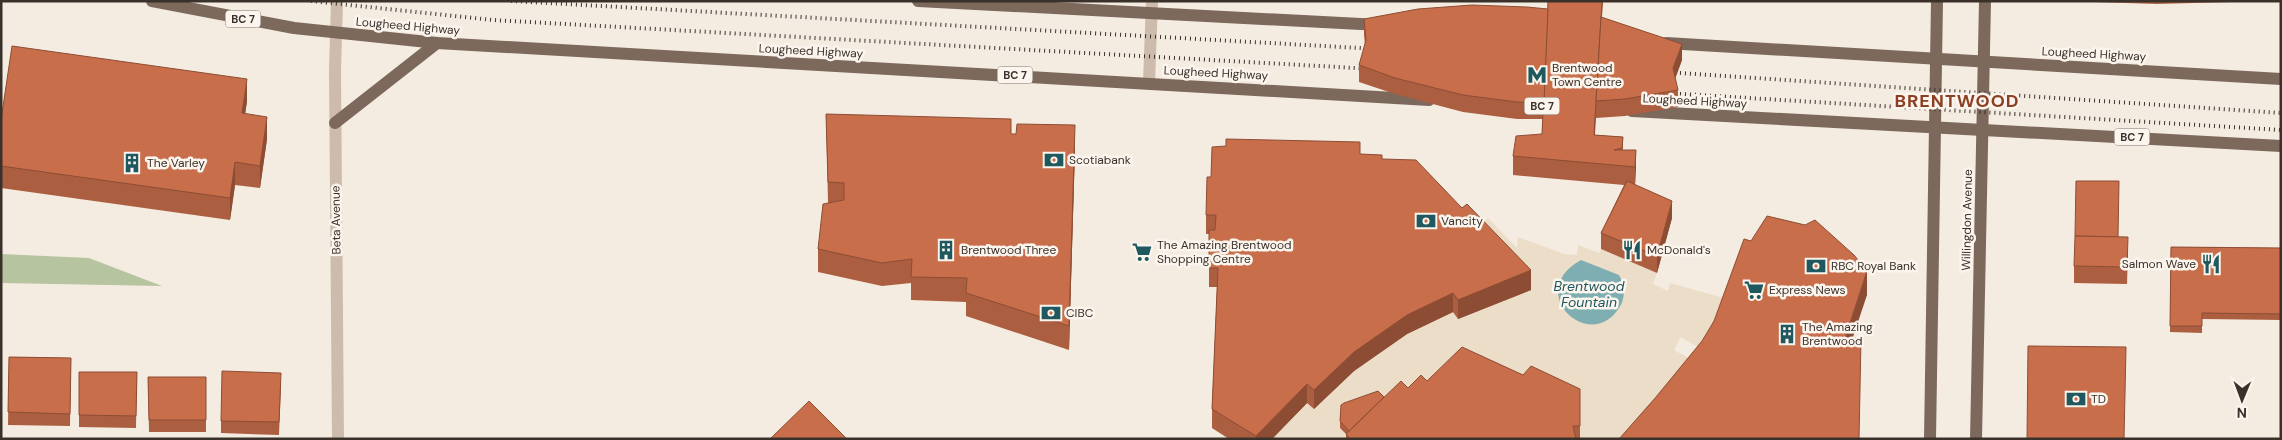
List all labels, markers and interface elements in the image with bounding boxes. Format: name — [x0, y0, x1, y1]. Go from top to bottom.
road number: BC 7 — [226, 10, 260, 28]
street label: Lougheed Highway — [355, 13, 461, 39]
street label: Lougheed Highway — [758, 40, 864, 62]
street label: Lougheed Highway — [2041, 43, 2147, 65]
place label: Brentwood Town Centre — [1552, 60, 1622, 90]
street label: Lougheed Highway — [1163, 62, 1269, 84]
metro station icon: Brentwood Town Centre — [1526, 64, 1548, 86]
road number: BC 7 — [998, 66, 1032, 84]
district label: BRENTWOOD — [1895, 89, 2019, 113]
street label: Lougheed Highway — [1642, 90, 1748, 112]
road number: BC 7 — [1524, 98, 1560, 114]
road number: BC 7 — [2114, 128, 2150, 146]
bank icon: Scotiabank — [1043, 149, 1065, 171]
building icon: The Varley — [121, 152, 143, 174]
place label: Scotiabank — [1069, 152, 1131, 168]
place label: The Varley — [147, 155, 205, 171]
street label: Willingdon Avenue — [1958, 169, 1976, 271]
street label: Beta Avenue — [327, 185, 345, 255]
bank icon: Vancity — [1415, 210, 1437, 232]
place label: Vancity — [1441, 213, 1483, 229]
place label: The Amazing Brentwood Shopping Centre — [1157, 237, 1292, 267]
building icon: Brentwood Three — [935, 239, 957, 261]
restaurant icon: McDonald's — [1621, 239, 1643, 261]
supermarket icon: The Amazing Brentwood Shopping Centre — [1131, 241, 1153, 263]
place label: Brentwood Three — [961, 242, 1056, 258]
place label: McDonald's — [1647, 242, 1711, 258]
restaurant icon: Salmon Wave — [2200, 253, 2222, 275]
bank icon: RBC Royal Bank — [1805, 255, 1827, 277]
place label: Salmon Wave — [2122, 256, 2196, 272]
place label: RBC Royal Bank — [1831, 258, 1916, 274]
water label: Brentwood Fountain — [1554, 277, 1625, 311]
supermarket icon: Express News — [1743, 279, 1765, 301]
place label: Express News — [1769, 282, 1846, 298]
bank icon: CIBC — [1040, 302, 1062, 324]
place label: CIBC — [1066, 305, 1094, 321]
place label: The Amazing Brentwood — [1802, 319, 1873, 349]
building icon: The Amazing Brentwood — [1776, 323, 1798, 345]
north arrow — [2217, 375, 2267, 425]
bank icon: TD — [2065, 388, 2087, 410]
place label: TD — [2091, 391, 2106, 407]
text: N — [2237, 404, 2247, 422]

